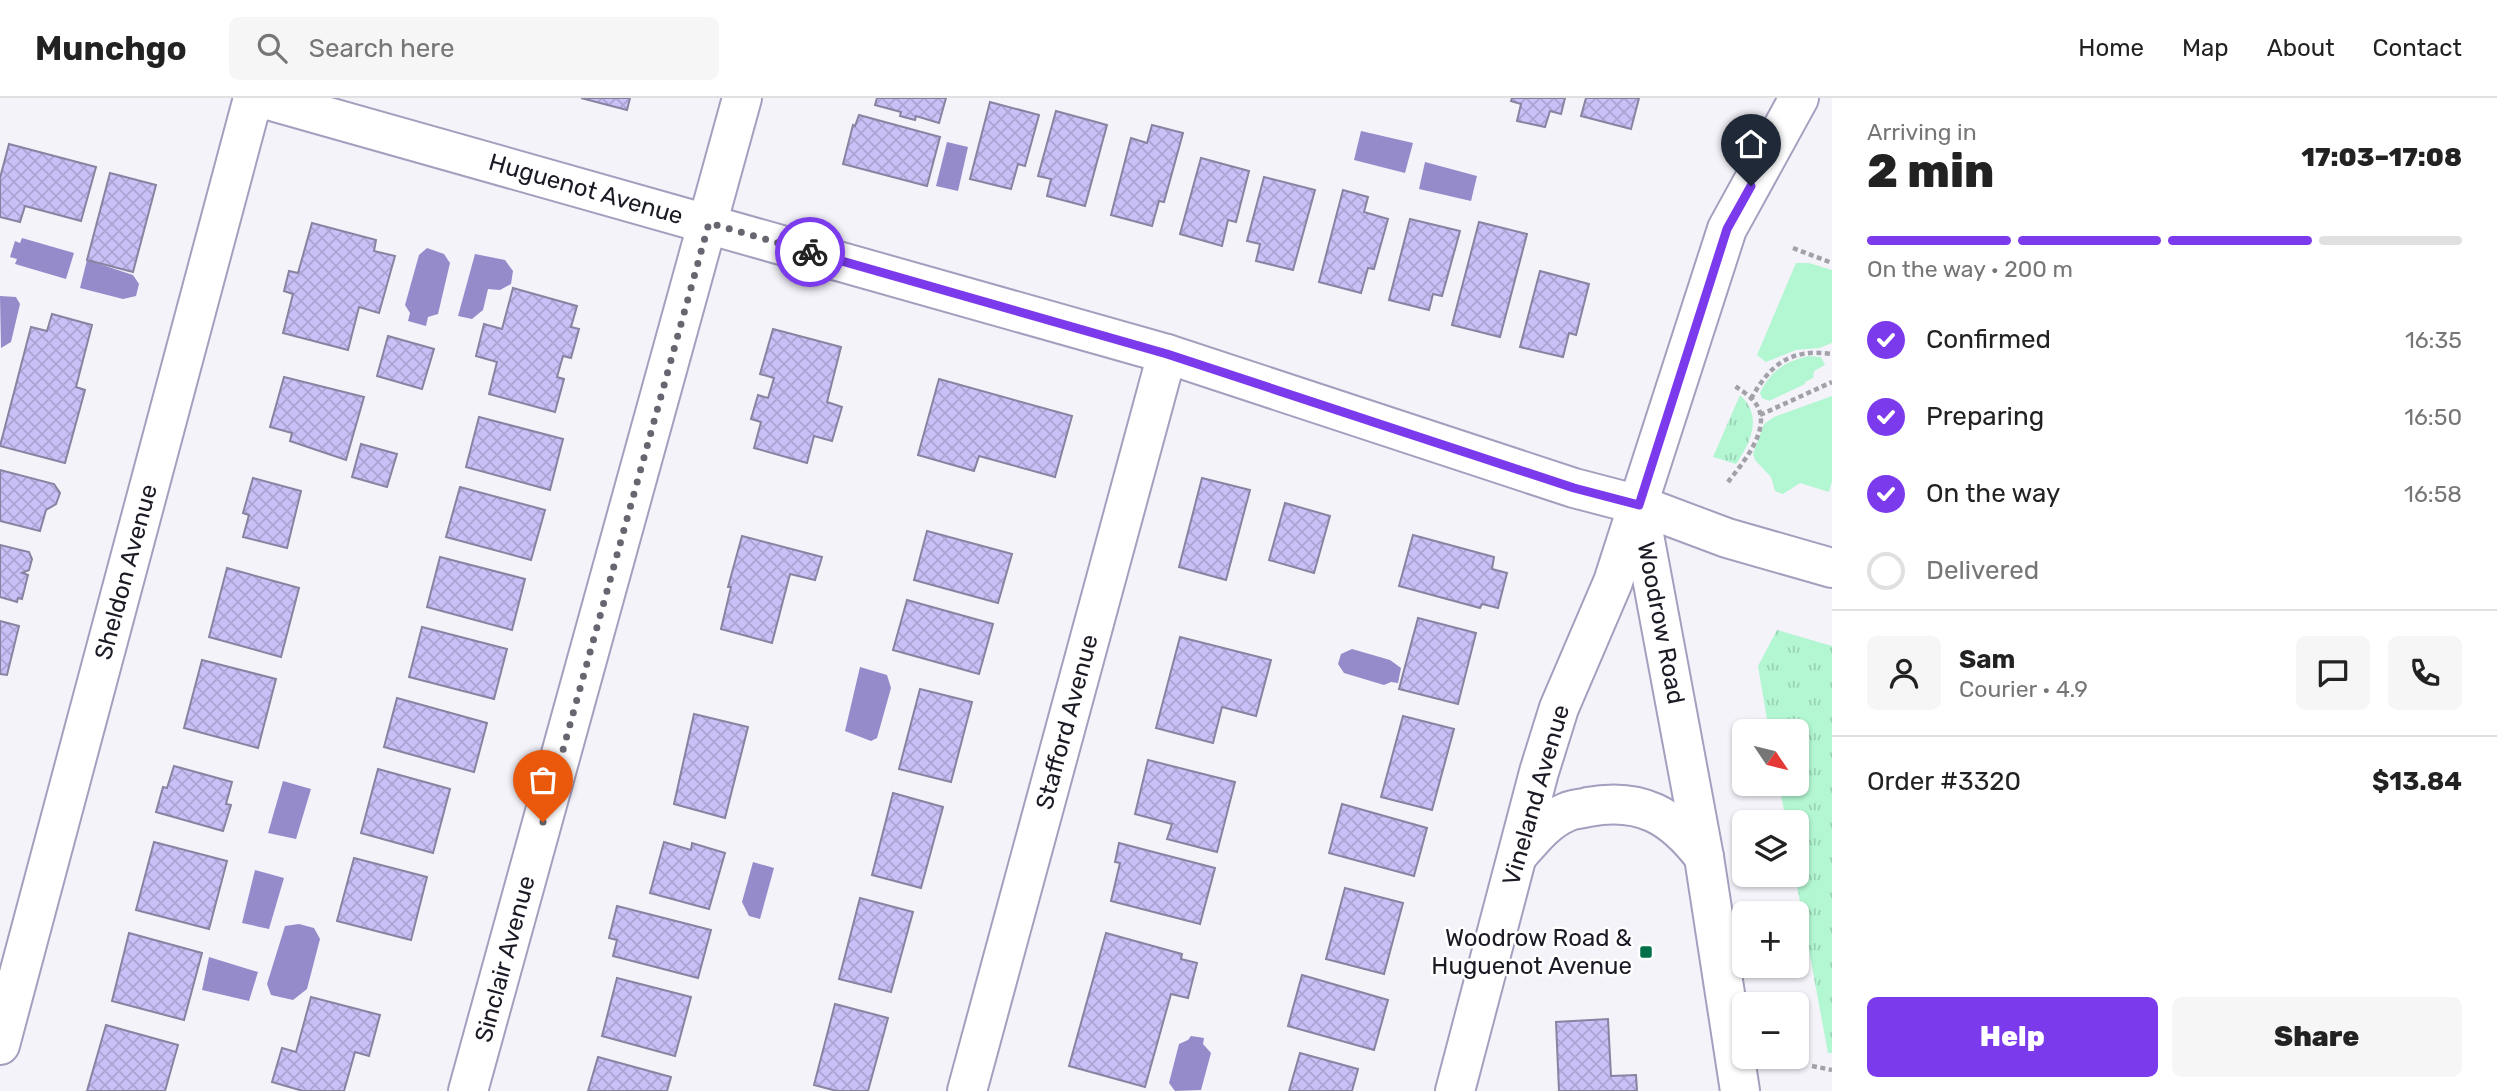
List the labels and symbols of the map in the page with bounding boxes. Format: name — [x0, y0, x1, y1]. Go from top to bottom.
pin — [1721, 114, 1781, 186]
street label: Huguenot Avenue — [486, 148, 686, 230]
courier — [775, 217, 845, 287]
street label: Sheldon Avenue — [89, 481, 163, 663]
street label: Woodrow Road — [1632, 540, 1690, 706]
street label: Stafford Avenue — [1030, 631, 1104, 813]
street label: Vineland Avenue — [1497, 701, 1575, 889]
north arrow — [1732, 719, 1810, 796]
pin — [513, 750, 573, 822]
street label: Sinclair Avenue — [469, 873, 541, 1045]
place label: Woodrow Road & Huguenot Avenue — [1431, 924, 1632, 980]
marker: Woodrow Road & Huguenot Avenue — [1638, 944, 1654, 960]

